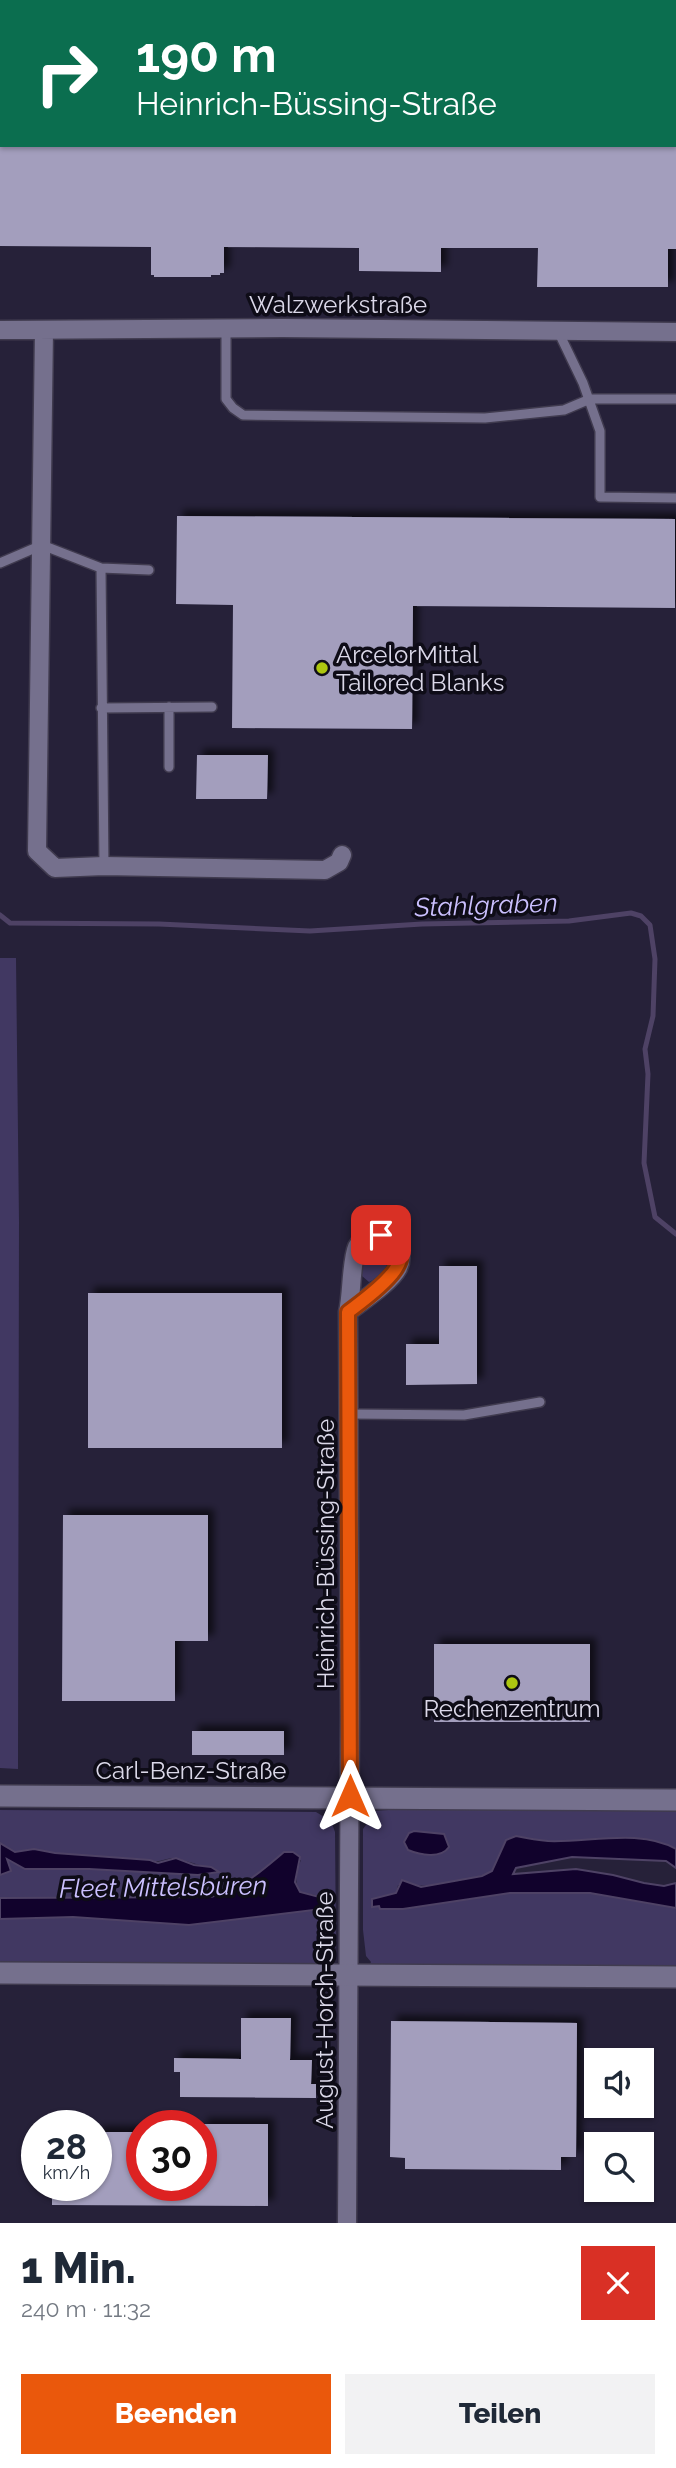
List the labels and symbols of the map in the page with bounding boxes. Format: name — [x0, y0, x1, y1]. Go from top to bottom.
street label: Walzwerkstraße — [249, 290, 427, 319]
place label: ArcelorMittal Tailored Blanks — [336, 640, 504, 697]
marker: ArcelorMittal Tailored Blanks — [314, 660, 330, 676]
water label: Stahlgraben — [413, 888, 558, 923]
pin — [351, 1205, 411, 1265]
street label: Heinrich-Büssing-Straße — [311, 1419, 340, 1689]
marker: Rechenzentrum — [504, 1675, 520, 1691]
place label: Rechenzentrum — [424, 1694, 600, 1723]
street label: Carl-Benz-Straße — [96, 1756, 286, 1785]
position arrow — [313, 1759, 387, 1833]
water label: Fleet Mittelsbüren — [59, 1870, 267, 1904]
street label: August-Horch-Straße — [310, 1891, 339, 2129]
speed limit sign: 30 — [126, 2110, 217, 2201]

